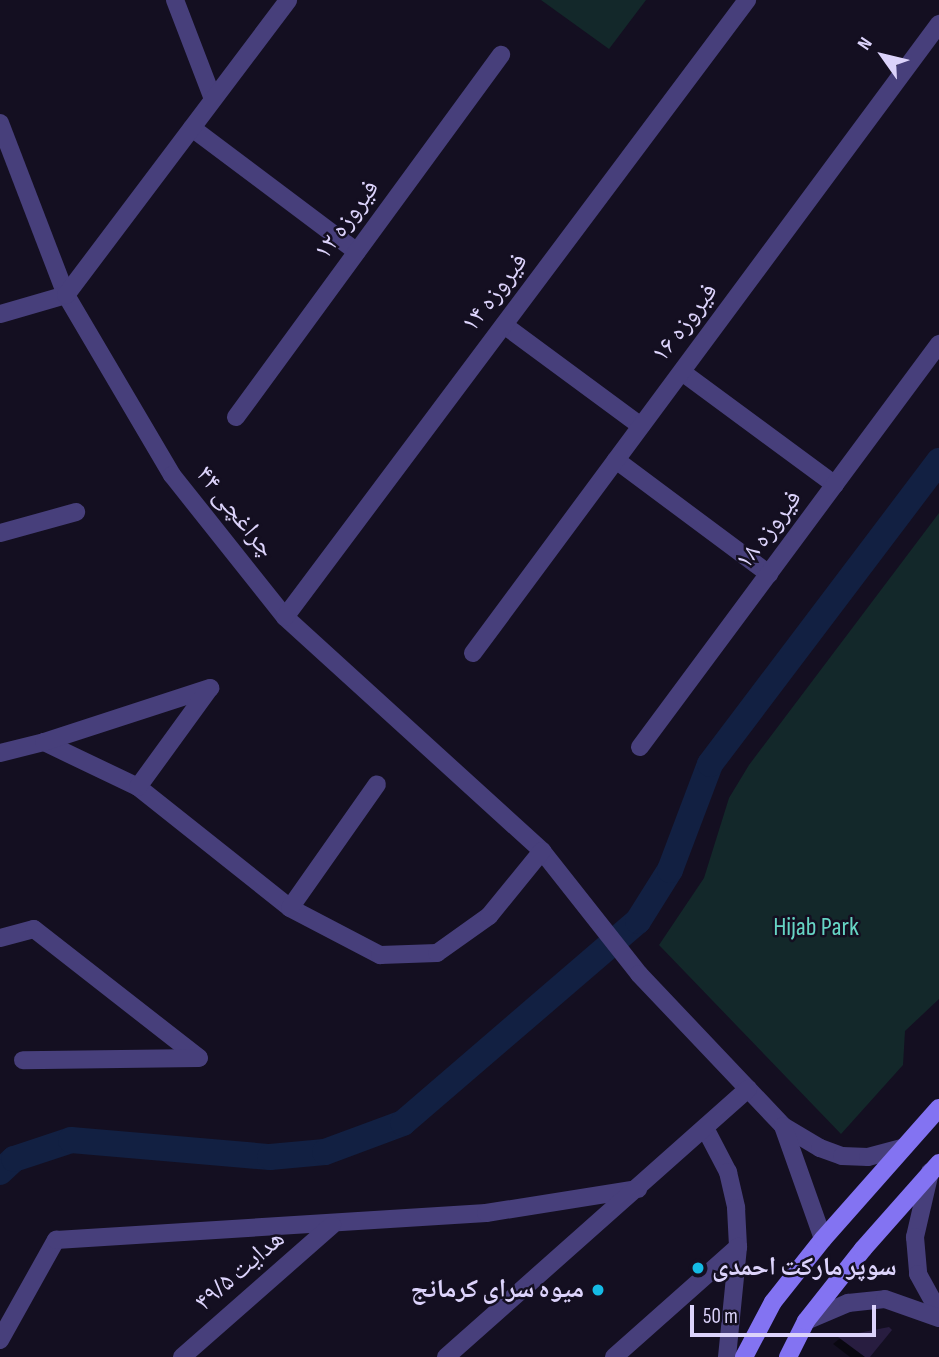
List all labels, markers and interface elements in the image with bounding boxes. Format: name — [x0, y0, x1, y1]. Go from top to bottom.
north arrow — [848, 21, 918, 91]
text: N — [853, 33, 878, 55]
street label: فیروزه ۱۲ — [308, 174, 386, 266]
street label: فیروزه ۱۴ — [455, 247, 535, 339]
street label: فیروزه ۱۶ — [645, 277, 725, 369]
street label: چراغچی ۴۴ — [189, 460, 281, 564]
street label: فیروزه ۱۸ — [729, 484, 809, 576]
park label: Hijab Park — [773, 912, 859, 944]
street label: هدایت ۴۹/۵ — [189, 1224, 291, 1318]
place label: سوپر مارکت احمدی — [712, 1252, 897, 1284]
marker: سوپر مارکت احمدی — [690, 1260, 706, 1276]
place label: میوه سرای کرمانج — [411, 1274, 584, 1306]
marker: میوه سرای کرمانج — [590, 1282, 606, 1298]
scale bar — [694, 1290, 880, 1334]
text: 50 m — [703, 1304, 738, 1329]

